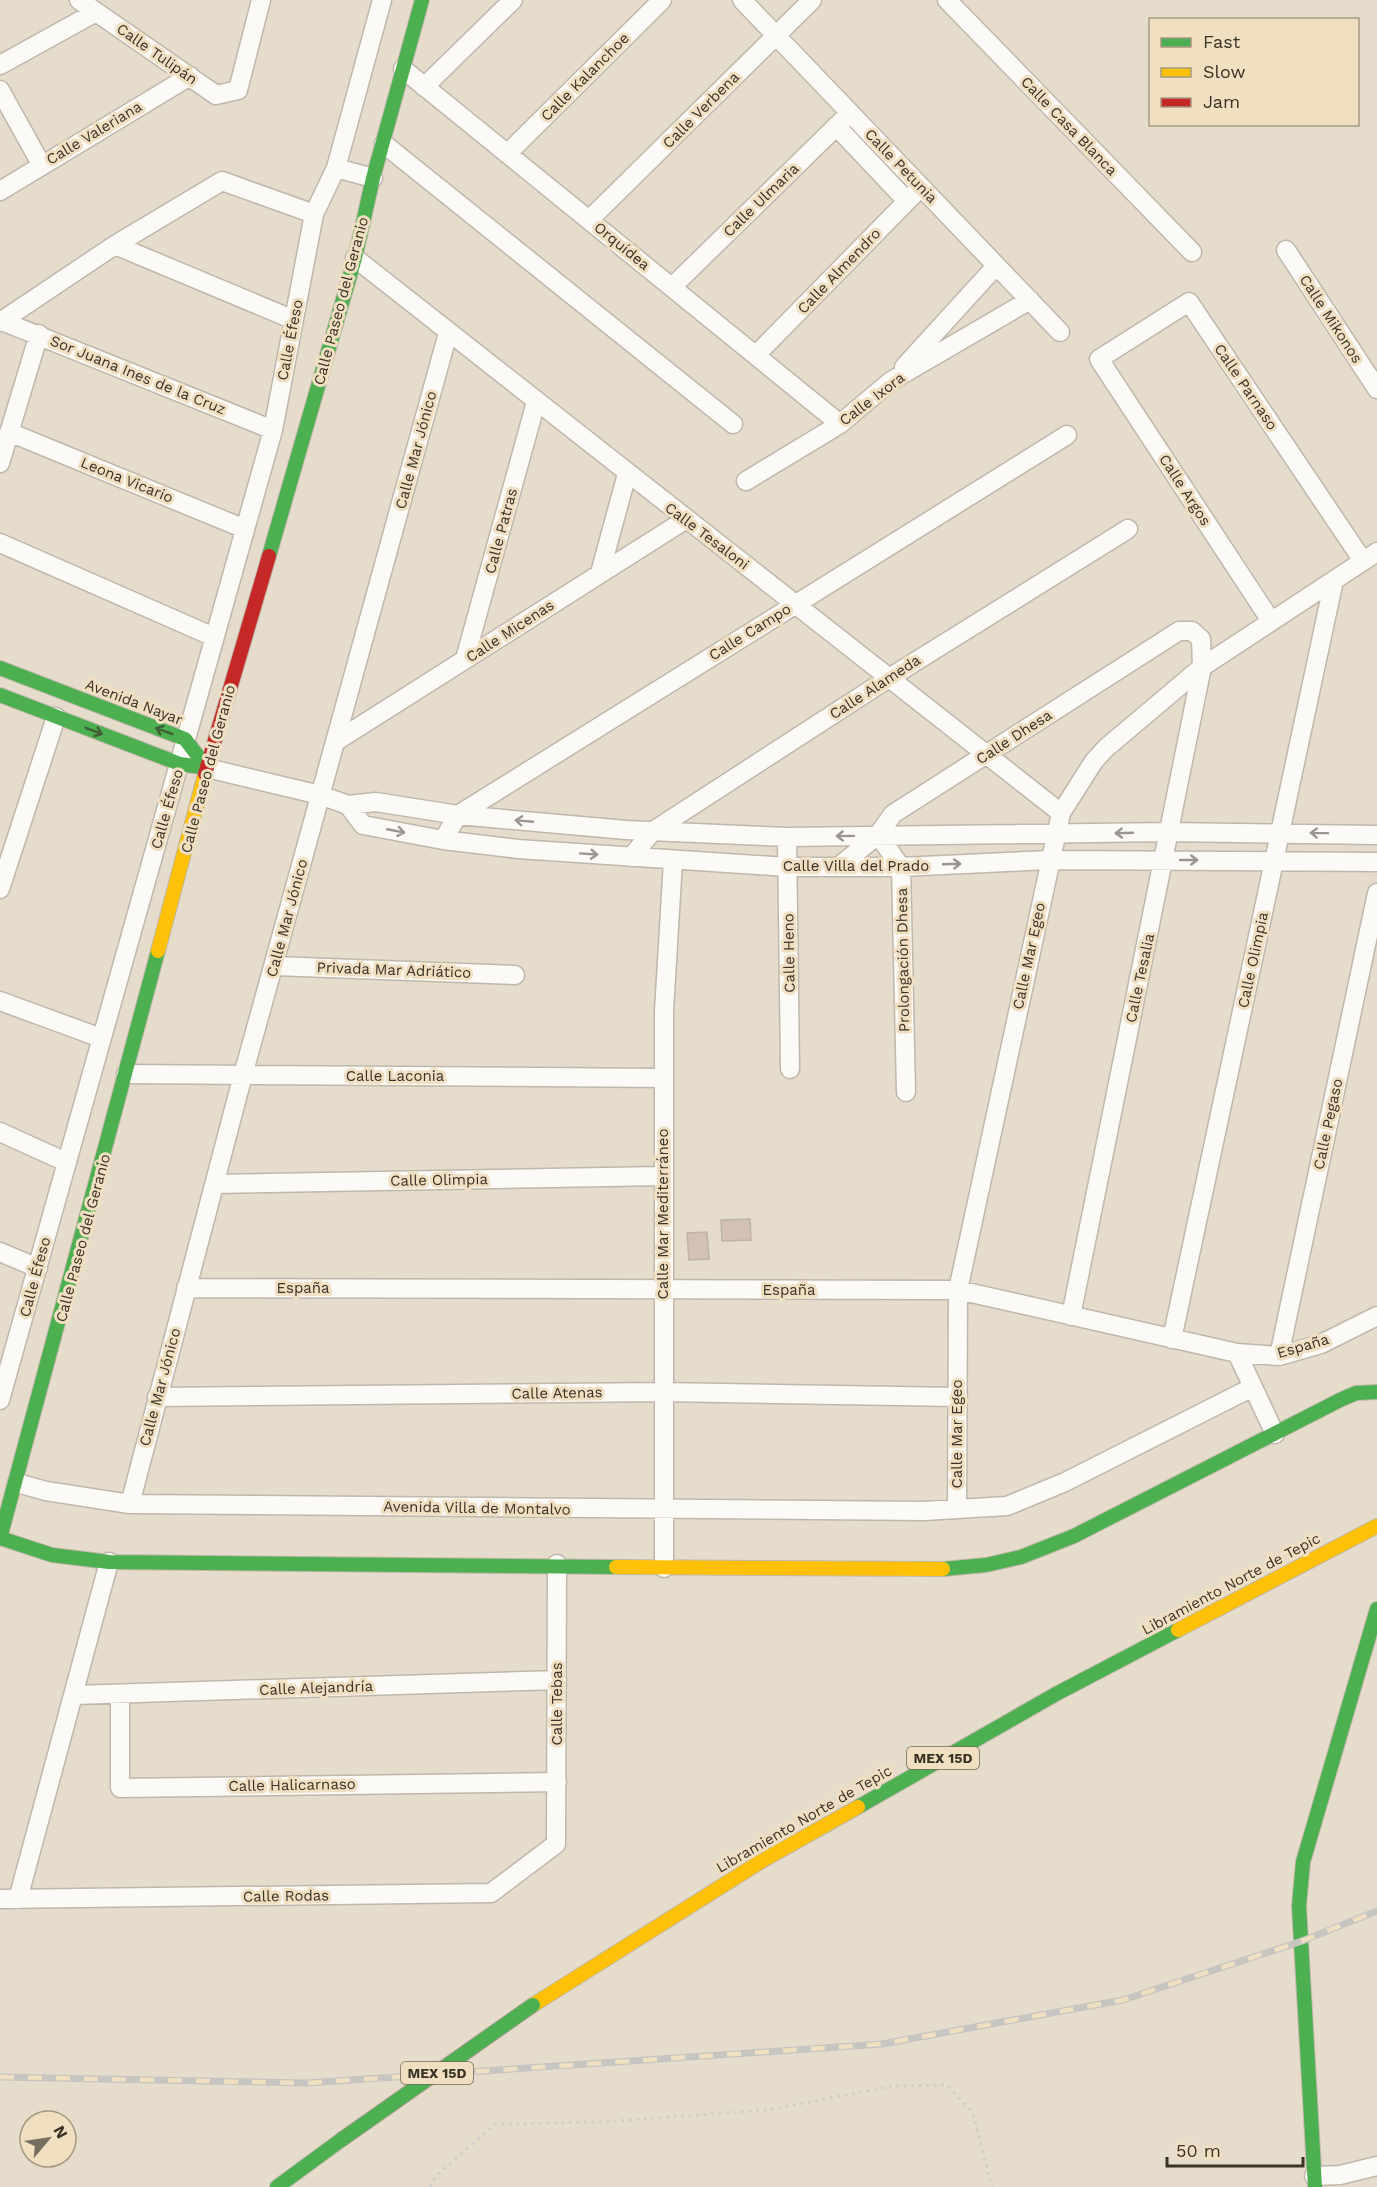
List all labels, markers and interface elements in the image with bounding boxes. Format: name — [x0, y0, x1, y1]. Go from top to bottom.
legend — [1149, 18, 1359, 126]
street label: Calle Tulipán — [113, 20, 201, 88]
street label: Calle Kalanchoe — [537, 29, 633, 125]
text: Fast — [1203, 31, 1241, 52]
text: Slow — [1203, 61, 1246, 82]
street label: Calle Verbena — [659, 68, 743, 152]
street label: Calle Casa Blanca — [1017, 73, 1121, 180]
text: Jam — [1203, 91, 1240, 112]
street label: Calle Valeriana — [43, 97, 145, 169]
street label: Calle Petunia — [861, 125, 941, 207]
street label: Calle Ulmaria — [719, 159, 803, 241]
street label: Calle Paseo del Geranio — [310, 215, 372, 387]
street label: Orquídea — [591, 218, 654, 274]
street label: Calle Almendro — [794, 224, 884, 318]
street label: Calle Mikonos — [1296, 271, 1366, 367]
street label: Calle Éfeso — [273, 298, 307, 382]
street label: Sor Juana Ines de la Cruz — [48, 331, 228, 419]
street label: Calle Parnaso — [1211, 340, 1281, 434]
street label: Calle Ixora — [836, 368, 909, 429]
street label: Calle Mar Jónico — [392, 389, 440, 511]
street label: Calle Argos — [1155, 451, 1215, 529]
street label: Leona Vicario — [78, 453, 176, 507]
street label: Calle Patras — [481, 486, 521, 576]
street label: Calle Tesaloni — [661, 499, 753, 573]
street label: Calle Micenas — [463, 596, 557, 666]
street label: Calle Campo — [706, 600, 794, 664]
street label: Calle Alameda — [826, 651, 924, 723]
street label: Avenida Nayar — [83, 675, 185, 729]
street label: Calle Paseo del Geranio — [177, 683, 239, 855]
street label: Calle Dhesa — [973, 706, 1056, 768]
one-way arrow — [155, 725, 174, 736]
one-way arrow — [84, 727, 103, 738]
street label: Calle Éfeso — [147, 767, 187, 851]
one-way arrow — [515, 815, 535, 826]
one-way arrow — [386, 826, 405, 837]
one-way arrow — [1114, 827, 1134, 839]
one-way arrow — [1309, 828, 1329, 839]
one-way arrow — [835, 830, 855, 841]
one-way arrow — [579, 849, 599, 860]
one-way arrow — [1178, 854, 1198, 866]
street label: Calle Mar Jónico — [263, 857, 311, 979]
street label: Calle Villa del Prado — [783, 857, 929, 875]
one-way arrow — [941, 859, 961, 870]
street label: Prolongación Dhesa — [893, 887, 913, 1032]
street label: Calle Mar Egeo — [1009, 901, 1049, 1011]
street label: Calle Olimpia — [1234, 910, 1272, 1010]
street label: Calle Heno — [779, 913, 799, 993]
street label: Calle Tesalia — [1122, 931, 1158, 1024]
street label: Privada Mar Adriático — [316, 958, 472, 982]
street label: Calle Laconia — [346, 1067, 445, 1085]
street label: Calle Pegaso — [1310, 1077, 1346, 1171]
street label: Calle Mar Mediterráneo — [654, 1129, 672, 1299]
street label: Calle Paseo del Geranio — [52, 1152, 114, 1324]
street label: Calle Olimpia — [390, 1170, 489, 1190]
street label: Calle Éfeso — [16, 1235, 54, 1319]
street label: España — [276, 1279, 330, 1297]
street label: España — [762, 1281, 816, 1299]
street label: Calle Mar Jónico — [136, 1326, 184, 1448]
street label: España — [1275, 1330, 1332, 1362]
street label: Calle Mar Egeo — [948, 1379, 966, 1489]
street label: Calle Atenas — [511, 1383, 603, 1403]
street label: Avenida Villa de Montalvo — [383, 1497, 571, 1519]
street label: Libramiento Norte de Tepic — [1139, 1529, 1323, 1639]
street label: Calle Tebas — [548, 1662, 566, 1746]
street label: Calle Alejandría — [259, 1677, 374, 1699]
road number: MEX 15D — [907, 1747, 979, 1769]
street label: Libramiento Norte de Tepic — [713, 1761, 895, 1877]
street label: Calle Halicarnaso — [228, 1775, 356, 1795]
street label: Calle Rodas — [243, 1886, 329, 1906]
road number: MEX 15D — [401, 2062, 473, 2084]
north arrow — [18, 2109, 78, 2169]
text: N — [49, 2122, 72, 2142]
scale bar — [1167, 2130, 1304, 2168]
text: 50 m — [1176, 2140, 1221, 2161]

